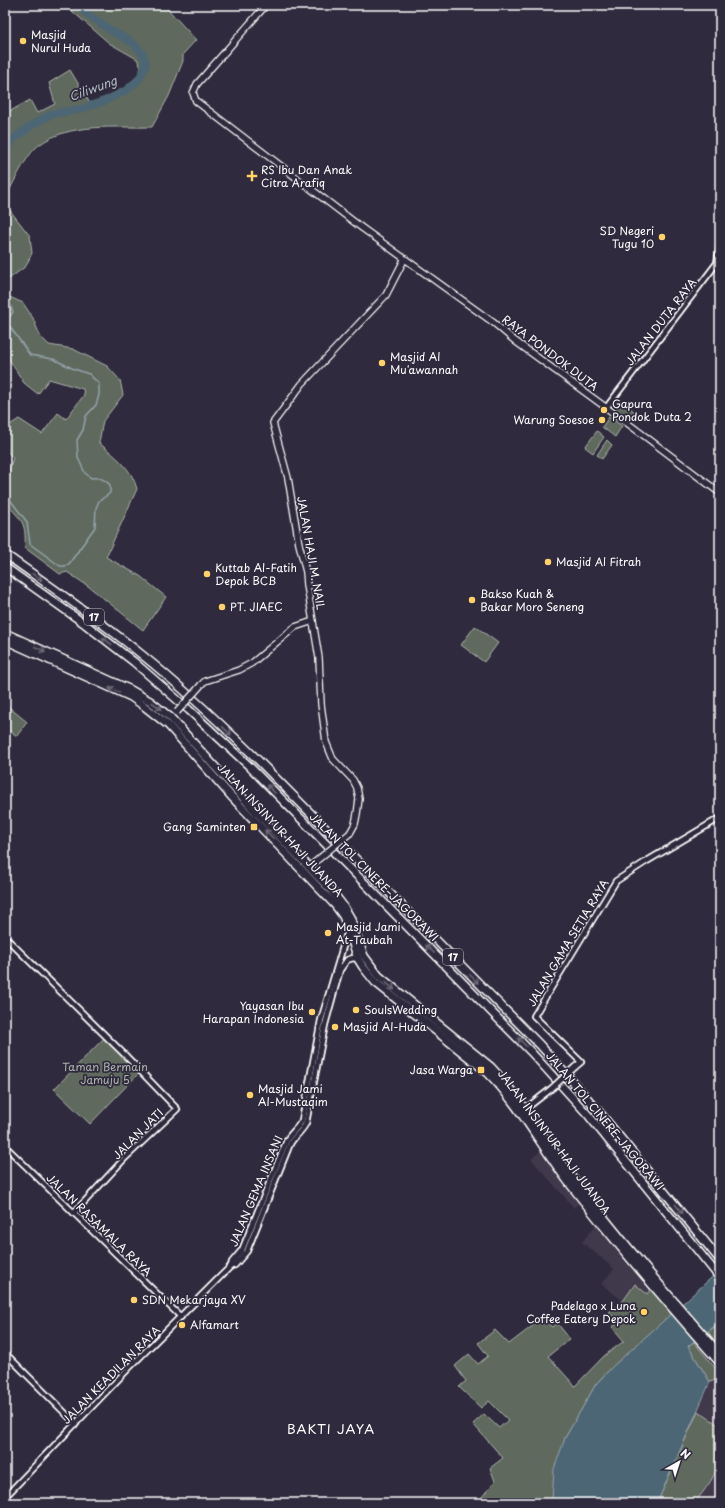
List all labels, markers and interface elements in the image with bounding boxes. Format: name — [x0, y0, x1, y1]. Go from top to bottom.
place label: Masjid Nurul Huda — [31, 26, 91, 56]
marker: Masjid Nurul Huda — [18, 36, 28, 46]
water label: Ciliwung — [66, 71, 120, 105]
place label: RS Ibu Dan Anak Citra Arafiq — [261, 161, 353, 191]
marker: RS Ibu Dan Anak Citra Arafiq — [246, 170, 258, 182]
place label: SD Negeri Tugu 10 — [600, 222, 654, 252]
marker: SD Negeri Tugu 10 — [657, 232, 667, 242]
street label: JALAN DUTA RAYA — [621, 274, 701, 369]
street label: RAYA PONDOK DUTA — [499, 311, 602, 395]
place label: Masjid Al Mu'awannah — [390, 348, 458, 378]
marker: Masjid Al Mu'awannah — [377, 358, 387, 368]
place label: Gapura Pondok Duta 2 — [612, 395, 692, 425]
marker: Gapura Pondok Duta 2 — [599, 405, 609, 415]
place label: Warung Soesoe — [514, 411, 594, 428]
marker: Warung Soesoe — [597, 415, 607, 425]
street label: JALAN HAJI M. NAIL — [293, 495, 330, 612]
place label: Masjid Al Fitrah — [556, 553, 641, 570]
marker: Masjid Al Fitrah — [543, 557, 553, 567]
place label: Kuttab Al-Fatih Depok BCB — [215, 559, 297, 589]
marker: Kuttab Al-Fatih Depok BCB — [202, 569, 212, 579]
one-way arrow — [31, 573, 42, 581]
place label: Bakso Kuah & Bakar Moro Seneng — [480, 585, 584, 615]
marker: Bakso Kuah & Bakar Moro Seneng — [467, 595, 477, 605]
place label: PT. JIAEC — [230, 598, 283, 615]
marker: PT. JIAEC — [217, 602, 227, 612]
road number: 17 — [84, 609, 104, 625]
one-way arrow — [102, 636, 113, 645]
one-way arrow — [34, 646, 46, 653]
one-way arrow — [108, 685, 120, 693]
one-way arrow — [151, 702, 162, 710]
one-way arrow — [222, 726, 232, 735]
street label: JALAN INSINYUR HAJI JUANDA — [214, 759, 347, 900]
one-way arrow — [266, 784, 276, 794]
street label: JALAN TOL CINERE–JAGORAWI — [306, 808, 443, 945]
place label: Gang Saminten — [163, 818, 246, 835]
marker: Gang Saminten — [249, 822, 259, 832]
one-way arrow — [264, 829, 273, 839]
street label: JALAN GAMA SETIA RAYA — [523, 875, 613, 1010]
place label: Masjid Jami At-Taubah — [336, 918, 401, 948]
marker: Masjid Jami At-Taubah — [323, 928, 333, 938]
one-way arrow — [425, 944, 435, 954]
road number: 17 — [443, 949, 463, 965]
one-way arrow — [469, 974, 479, 984]
one-way arrow — [385, 981, 396, 990]
place label: Yayasan Ibu Harapan Indonesia — [203, 997, 304, 1027]
place label: SoulsWedding — [364, 1001, 437, 1018]
marker: SoulsWedding — [351, 1005, 361, 1015]
marker: Yayasan Ibu Harapan Indonesia — [307, 1007, 317, 1017]
place label: Masjid Al-Huda — [343, 1018, 427, 1035]
marker: Masjid Al-Huda — [330, 1022, 340, 1032]
one-way arrow — [517, 1037, 527, 1047]
street label: JALAN TOL CINERE–JAGORAWI — [542, 1048, 669, 1194]
park label: Taman Bermain Jamuju 5 — [62, 1058, 148, 1088]
place label: Jasa Warga — [410, 1061, 473, 1078]
marker: Jasa Warga — [476, 1065, 486, 1075]
street label: JALAN INSINYUR HAJI JUANDA — [494, 1066, 615, 1218]
place label: Masjid Jami Al-Mustaqim — [258, 1080, 328, 1110]
marker: Masjid Jami Al-Mustaqim — [245, 1090, 255, 1100]
street label: JALAN JATI — [108, 1104, 167, 1163]
street label: JALAN GEMA INSANI — [224, 1133, 287, 1249]
street label: JALAN RASAMALA RAYA — [43, 1169, 156, 1280]
one-way arrow — [674, 1204, 683, 1214]
place label: SDN Mekarjaya XV — [142, 1291, 246, 1308]
marker: SDN Mekarjaya XV — [129, 1295, 139, 1305]
place label: Padelago x Luna Coffee Eatery Depok — [526, 1297, 636, 1327]
marker: Padelago x Luna Coffee Eatery Depok — [639, 1307, 649, 1317]
place label: Alfamart — [190, 1316, 239, 1333]
marker: Alfamart — [177, 1320, 187, 1330]
street label: JALAN KEADILAN RAYA — [58, 1322, 164, 1428]
district label: BAKTI JAYA — [287, 1419, 375, 1438]
north arrow — [659, 1442, 699, 1482]
text: N — [677, 1444, 695, 1463]

